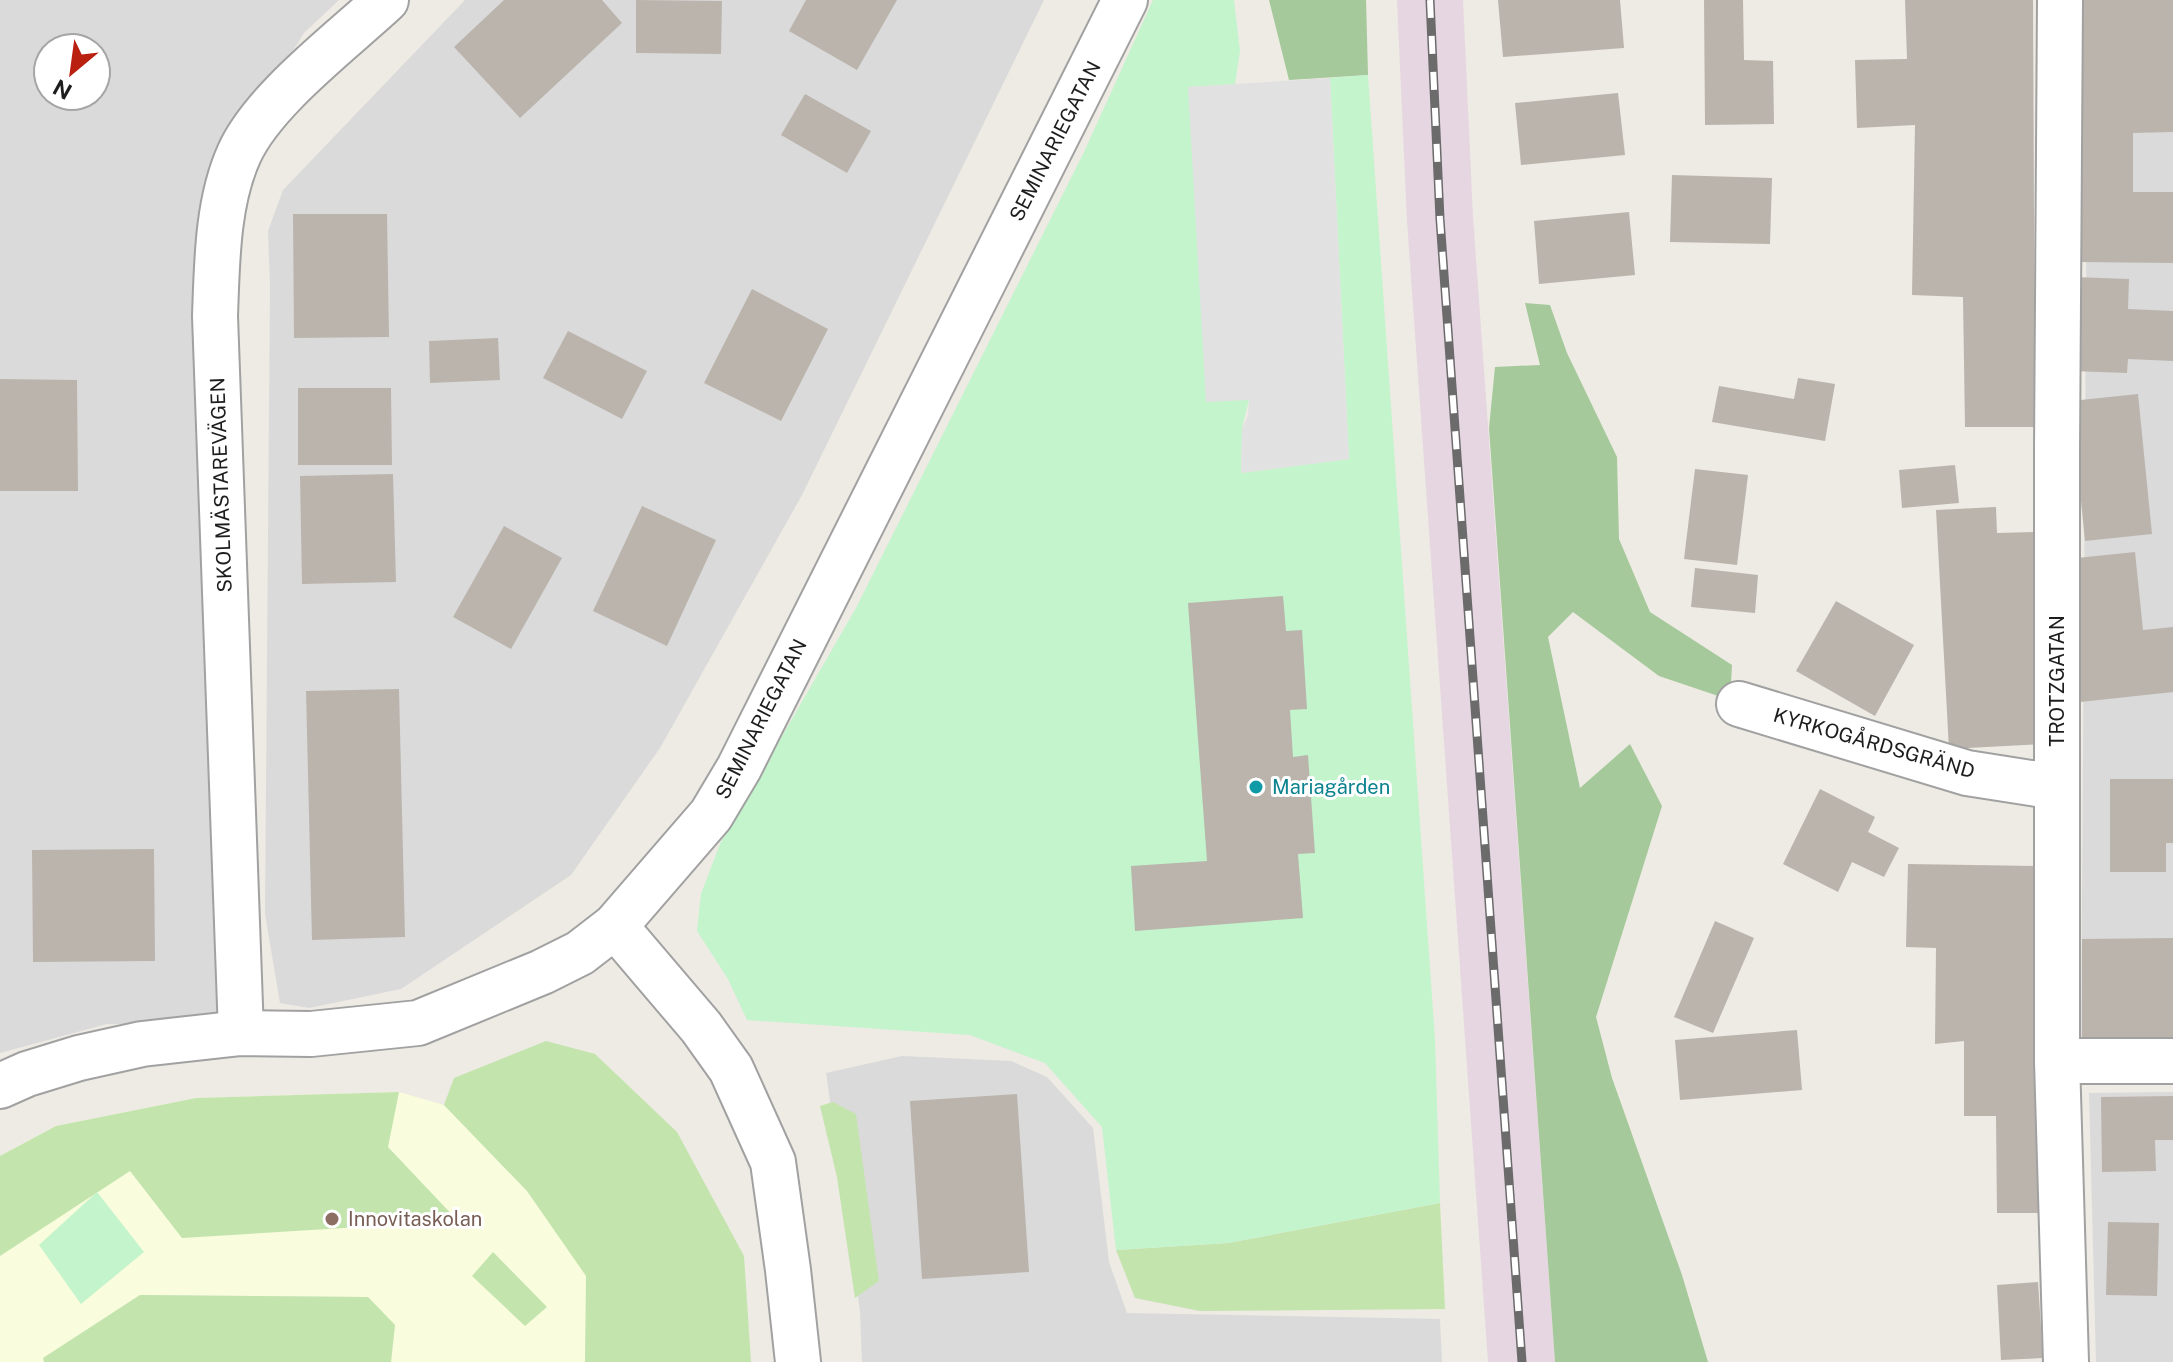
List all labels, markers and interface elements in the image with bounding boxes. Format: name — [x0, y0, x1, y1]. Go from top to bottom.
north arrow — [32, 32, 112, 112]
street label: SEMINARIEGATAN — [1004, 57, 1106, 225]
text: N — [48, 74, 76, 105]
street label: SKOLMÄSTAREVÄGEN — [205, 377, 237, 593]
street label: TROTZGATAN — [2045, 615, 2069, 747]
street label: SEMINARIEGATAN — [710, 635, 812, 803]
street label: KYRKOGÅRDSGRÄND — [1771, 701, 1978, 783]
place label: Mariagården — [1272, 775, 1390, 799]
marker: Mariagården — [1247, 778, 1265, 796]
place label: Innovitaskolan — [348, 1207, 482, 1231]
marker: Innovitaskolan — [323, 1210, 341, 1228]

